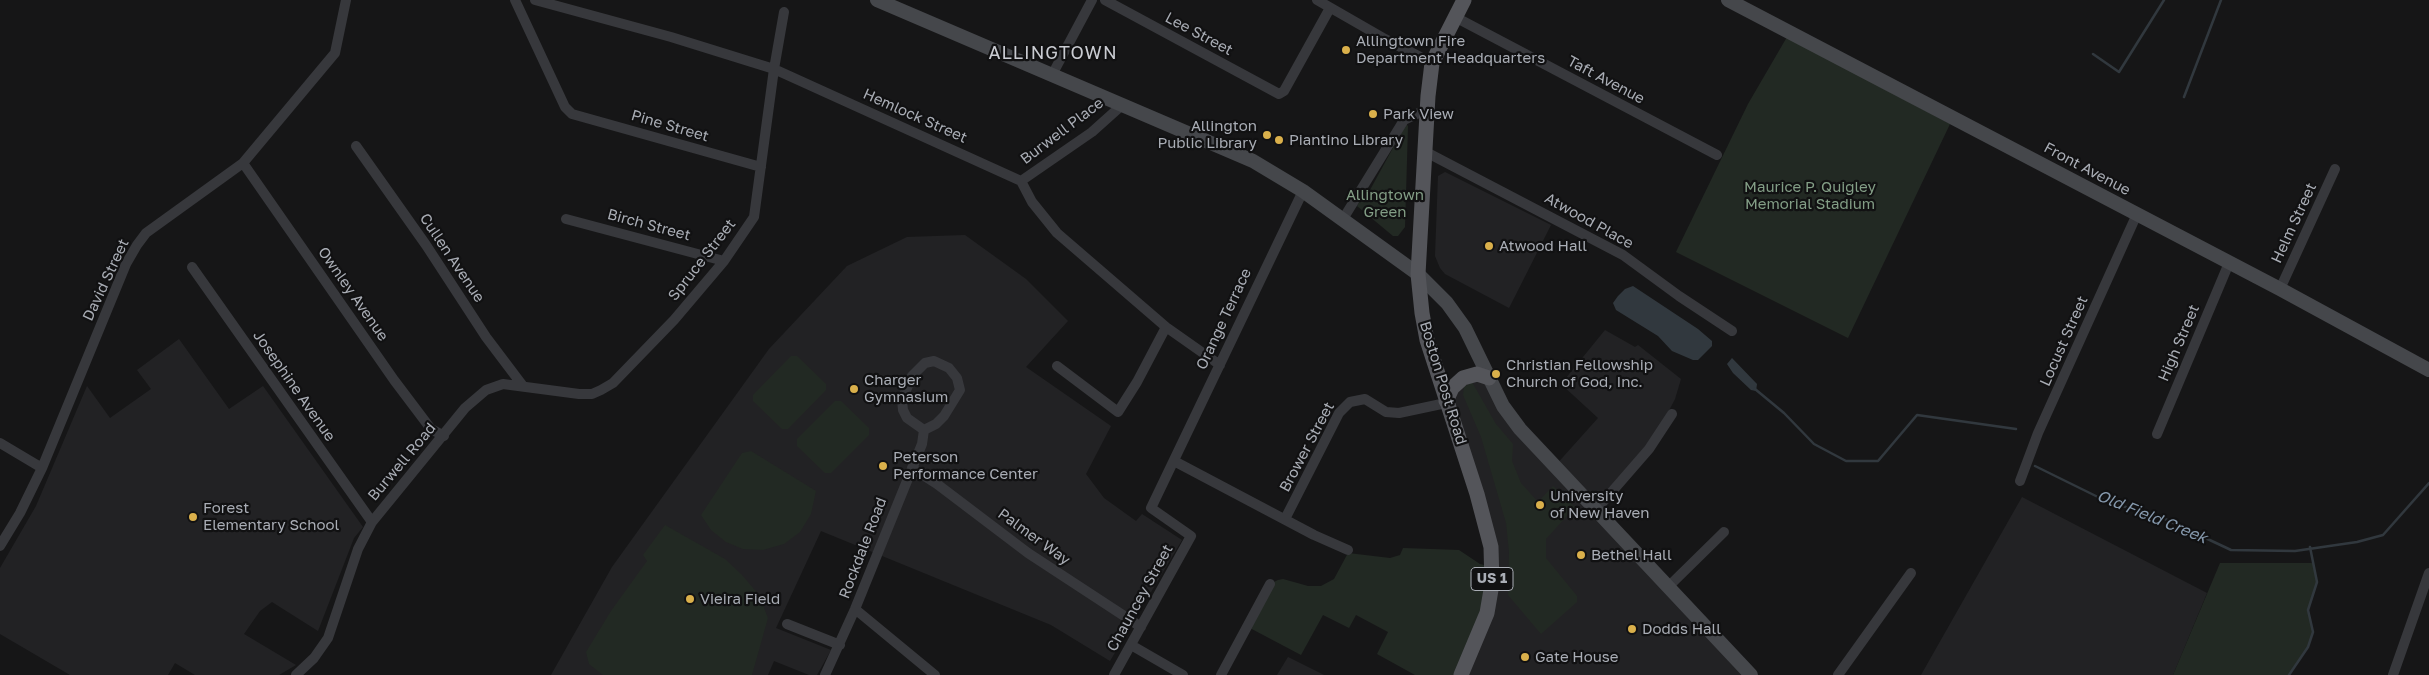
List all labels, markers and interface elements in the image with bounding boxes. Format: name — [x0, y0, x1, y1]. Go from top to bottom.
street label: Lee Street — [1162, 9, 1236, 59]
place label: Allingtown Fire Department Headquarters — [1356, 32, 1545, 67]
district label: ALLINGTOWN — [987, 42, 1119, 64]
marker: Allingtown Fire Department Headquarters — [1340, 44, 1352, 56]
street label: Taft Avenue — [1564, 52, 1648, 108]
street label: Hemlock Street — [860, 85, 970, 147]
street label: Burwell Place — [1017, 94, 1107, 168]
place label: Park View — [1383, 105, 1454, 123]
street label: Pine Street — [629, 106, 711, 146]
marker: Park View — [1367, 108, 1379, 120]
place label: Allington Public Library — [1157, 117, 1257, 152]
marker: Allington Public Library — [1261, 129, 1273, 141]
place label: Piantino Library — [1289, 131, 1403, 149]
marker: Piantino Library — [1273, 134, 1285, 146]
street label: Front Avenue — [2041, 139, 2133, 199]
park label: Maurice P. Quigley Memorial Stadium — [1744, 178, 1876, 213]
street label: Helm Street — [2268, 180, 2320, 266]
park label: Allingtown Green — [1346, 186, 1424, 221]
street label: Atwood Place — [1542, 189, 1636, 253]
street label: Birch Street — [605, 205, 693, 245]
street label: Cullen Avenue — [416, 210, 488, 306]
street label: Spruce Street — [665, 216, 739, 304]
street label: David Street — [79, 236, 133, 324]
place label: Atwood Hall — [1499, 237, 1587, 255]
marker: Atwood Hall — [1483, 240, 1495, 252]
street label: Ownley Avenue — [314, 244, 392, 344]
street label: Orange Terrace — [1193, 265, 1255, 373]
street label: Locust Street — [2036, 293, 2092, 389]
street label: High Street — [2155, 302, 2203, 384]
street label: Boston Post Road — [1416, 319, 1470, 447]
street label: Josephine Avenue — [249, 327, 339, 445]
place label: Christian Fellowship Church of God, Inc. — [1506, 356, 1653, 391]
marker: Christian Fellowship Church of God, Inc. — [1490, 368, 1502, 380]
place label: Charger Gymnasium — [864, 371, 948, 406]
marker: Charger Gymnasium — [848, 383, 860, 395]
street label: Brower Street — [1276, 399, 1338, 495]
street label: Burwell Road — [364, 419, 440, 505]
place label: Peterson Performance Center — [893, 448, 1038, 483]
marker: Peterson Performance Center — [877, 460, 889, 472]
water label: Old Field Creek — [2094, 486, 2210, 548]
place label: University of New Haven — [1550, 487, 1650, 522]
street label: Rockdale Road — [835, 495, 891, 601]
place label: Forest Elementary School — [203, 499, 339, 534]
marker: University of New Haven — [1534, 499, 1546, 511]
street label: Palmer Way — [994, 505, 1074, 569]
marker: Forest Elementary School — [187, 511, 199, 523]
street label: Chauncey Street — [1103, 541, 1177, 655]
place label: Bethel Hall — [1591, 546, 1672, 564]
marker: Bethel Hall — [1575, 549, 1587, 561]
road number: US 1 — [1471, 568, 1513, 590]
place label: Vieira Field — [700, 590, 780, 608]
marker: Vieira Field — [684, 593, 696, 605]
place label: Dodds Hall — [1642, 620, 1721, 638]
marker: Dodds Hall — [1626, 623, 1638, 635]
place label: Gate House — [1535, 648, 1618, 666]
marker: Gate House — [1519, 651, 1531, 663]

